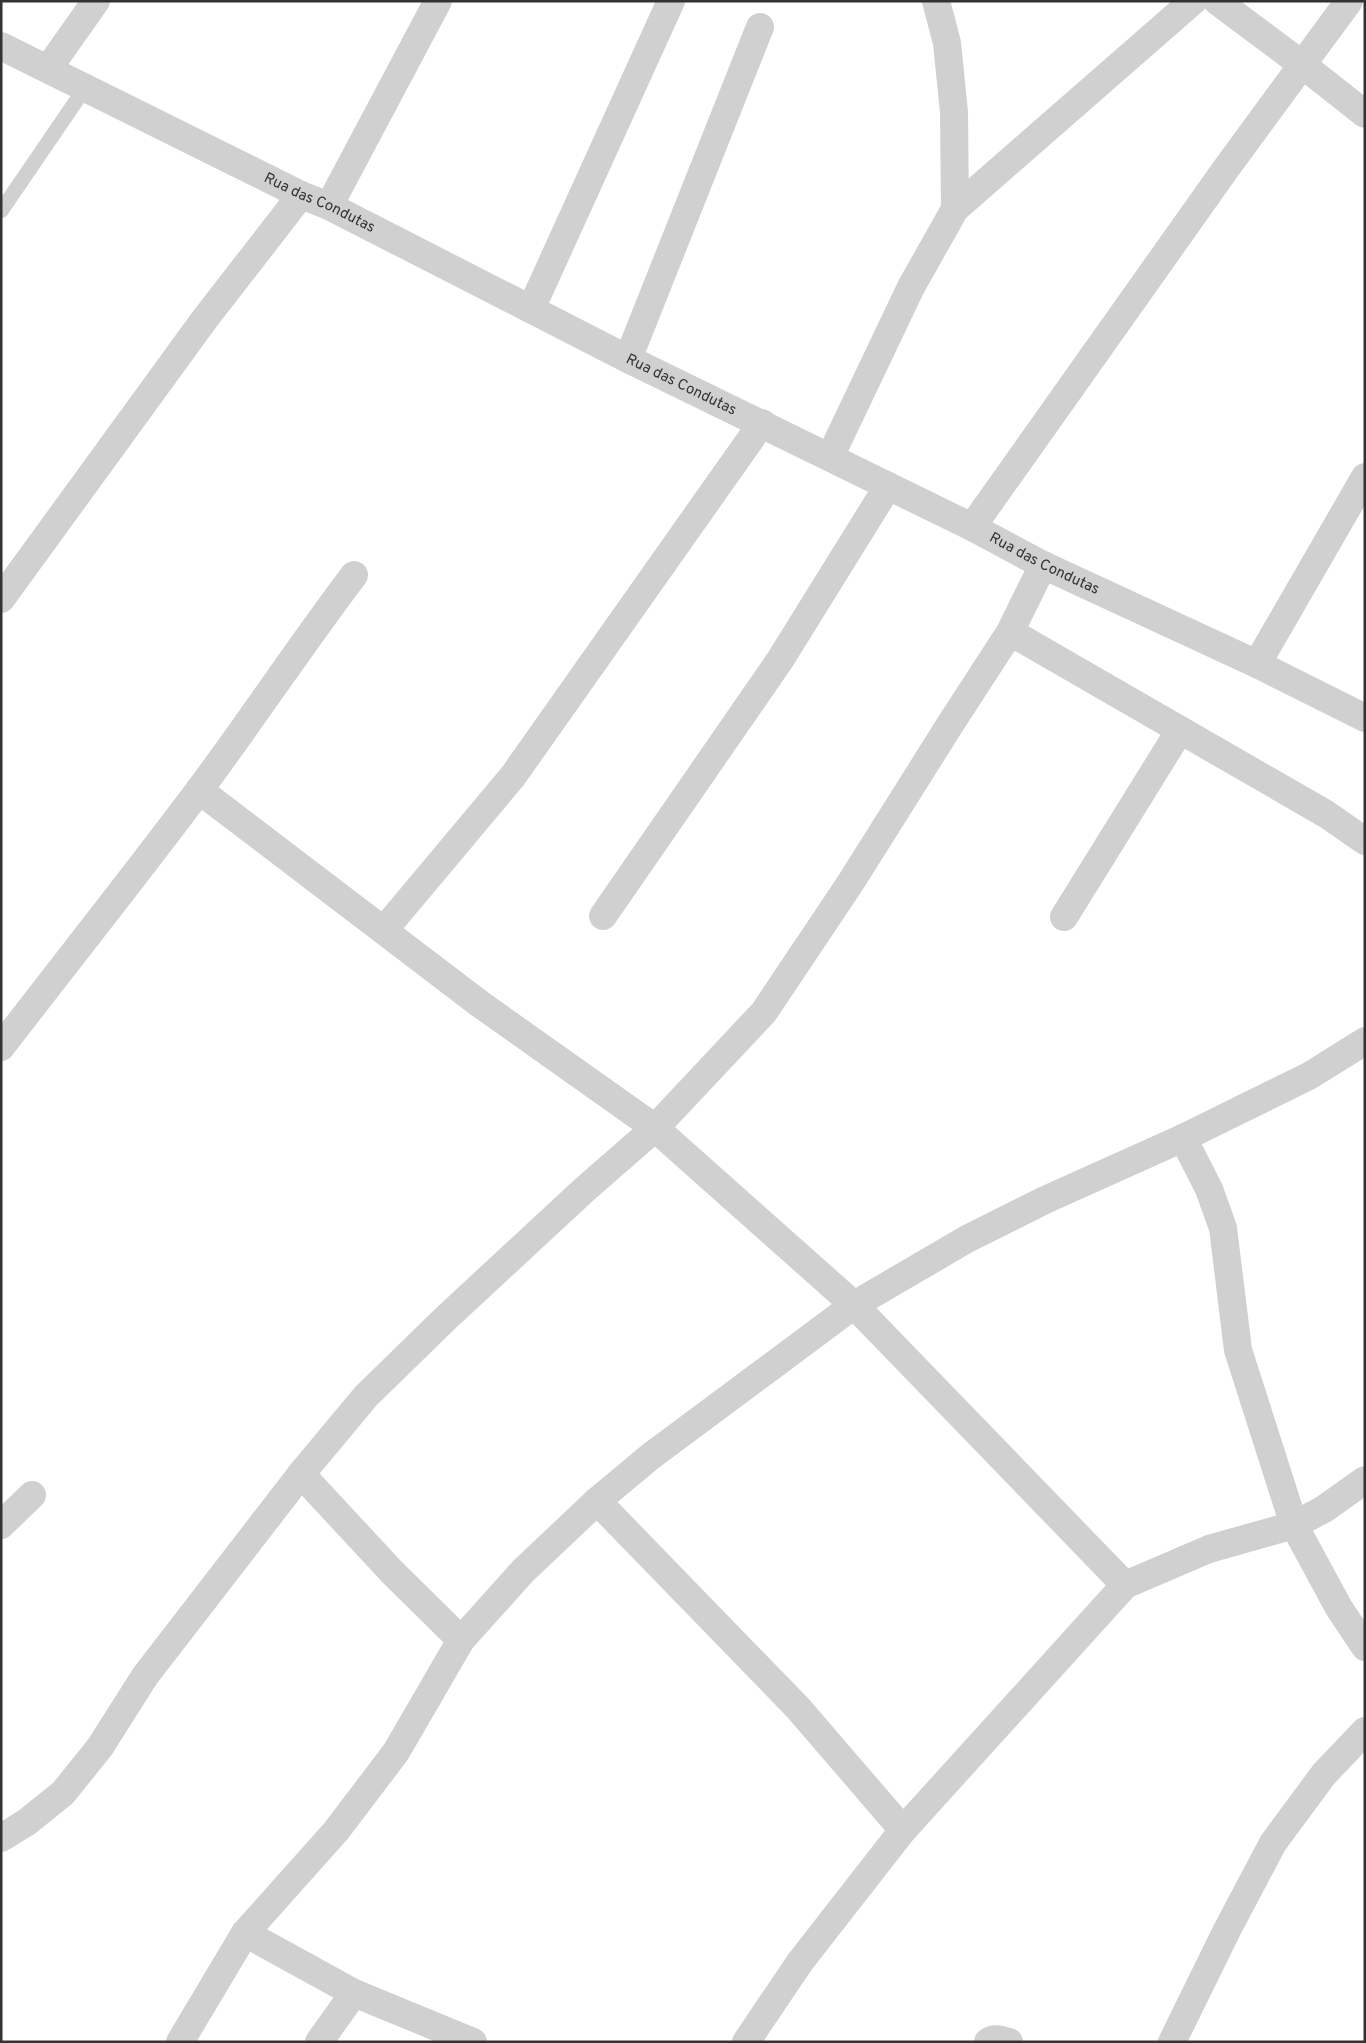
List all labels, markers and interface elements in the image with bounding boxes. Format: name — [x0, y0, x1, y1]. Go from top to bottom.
street label: Rua das Condutas — [261, 169, 378, 237]
street label: Rua das Condutas — [623, 350, 740, 420]
street label: Rua das Condutas — [986, 528, 1102, 599]

